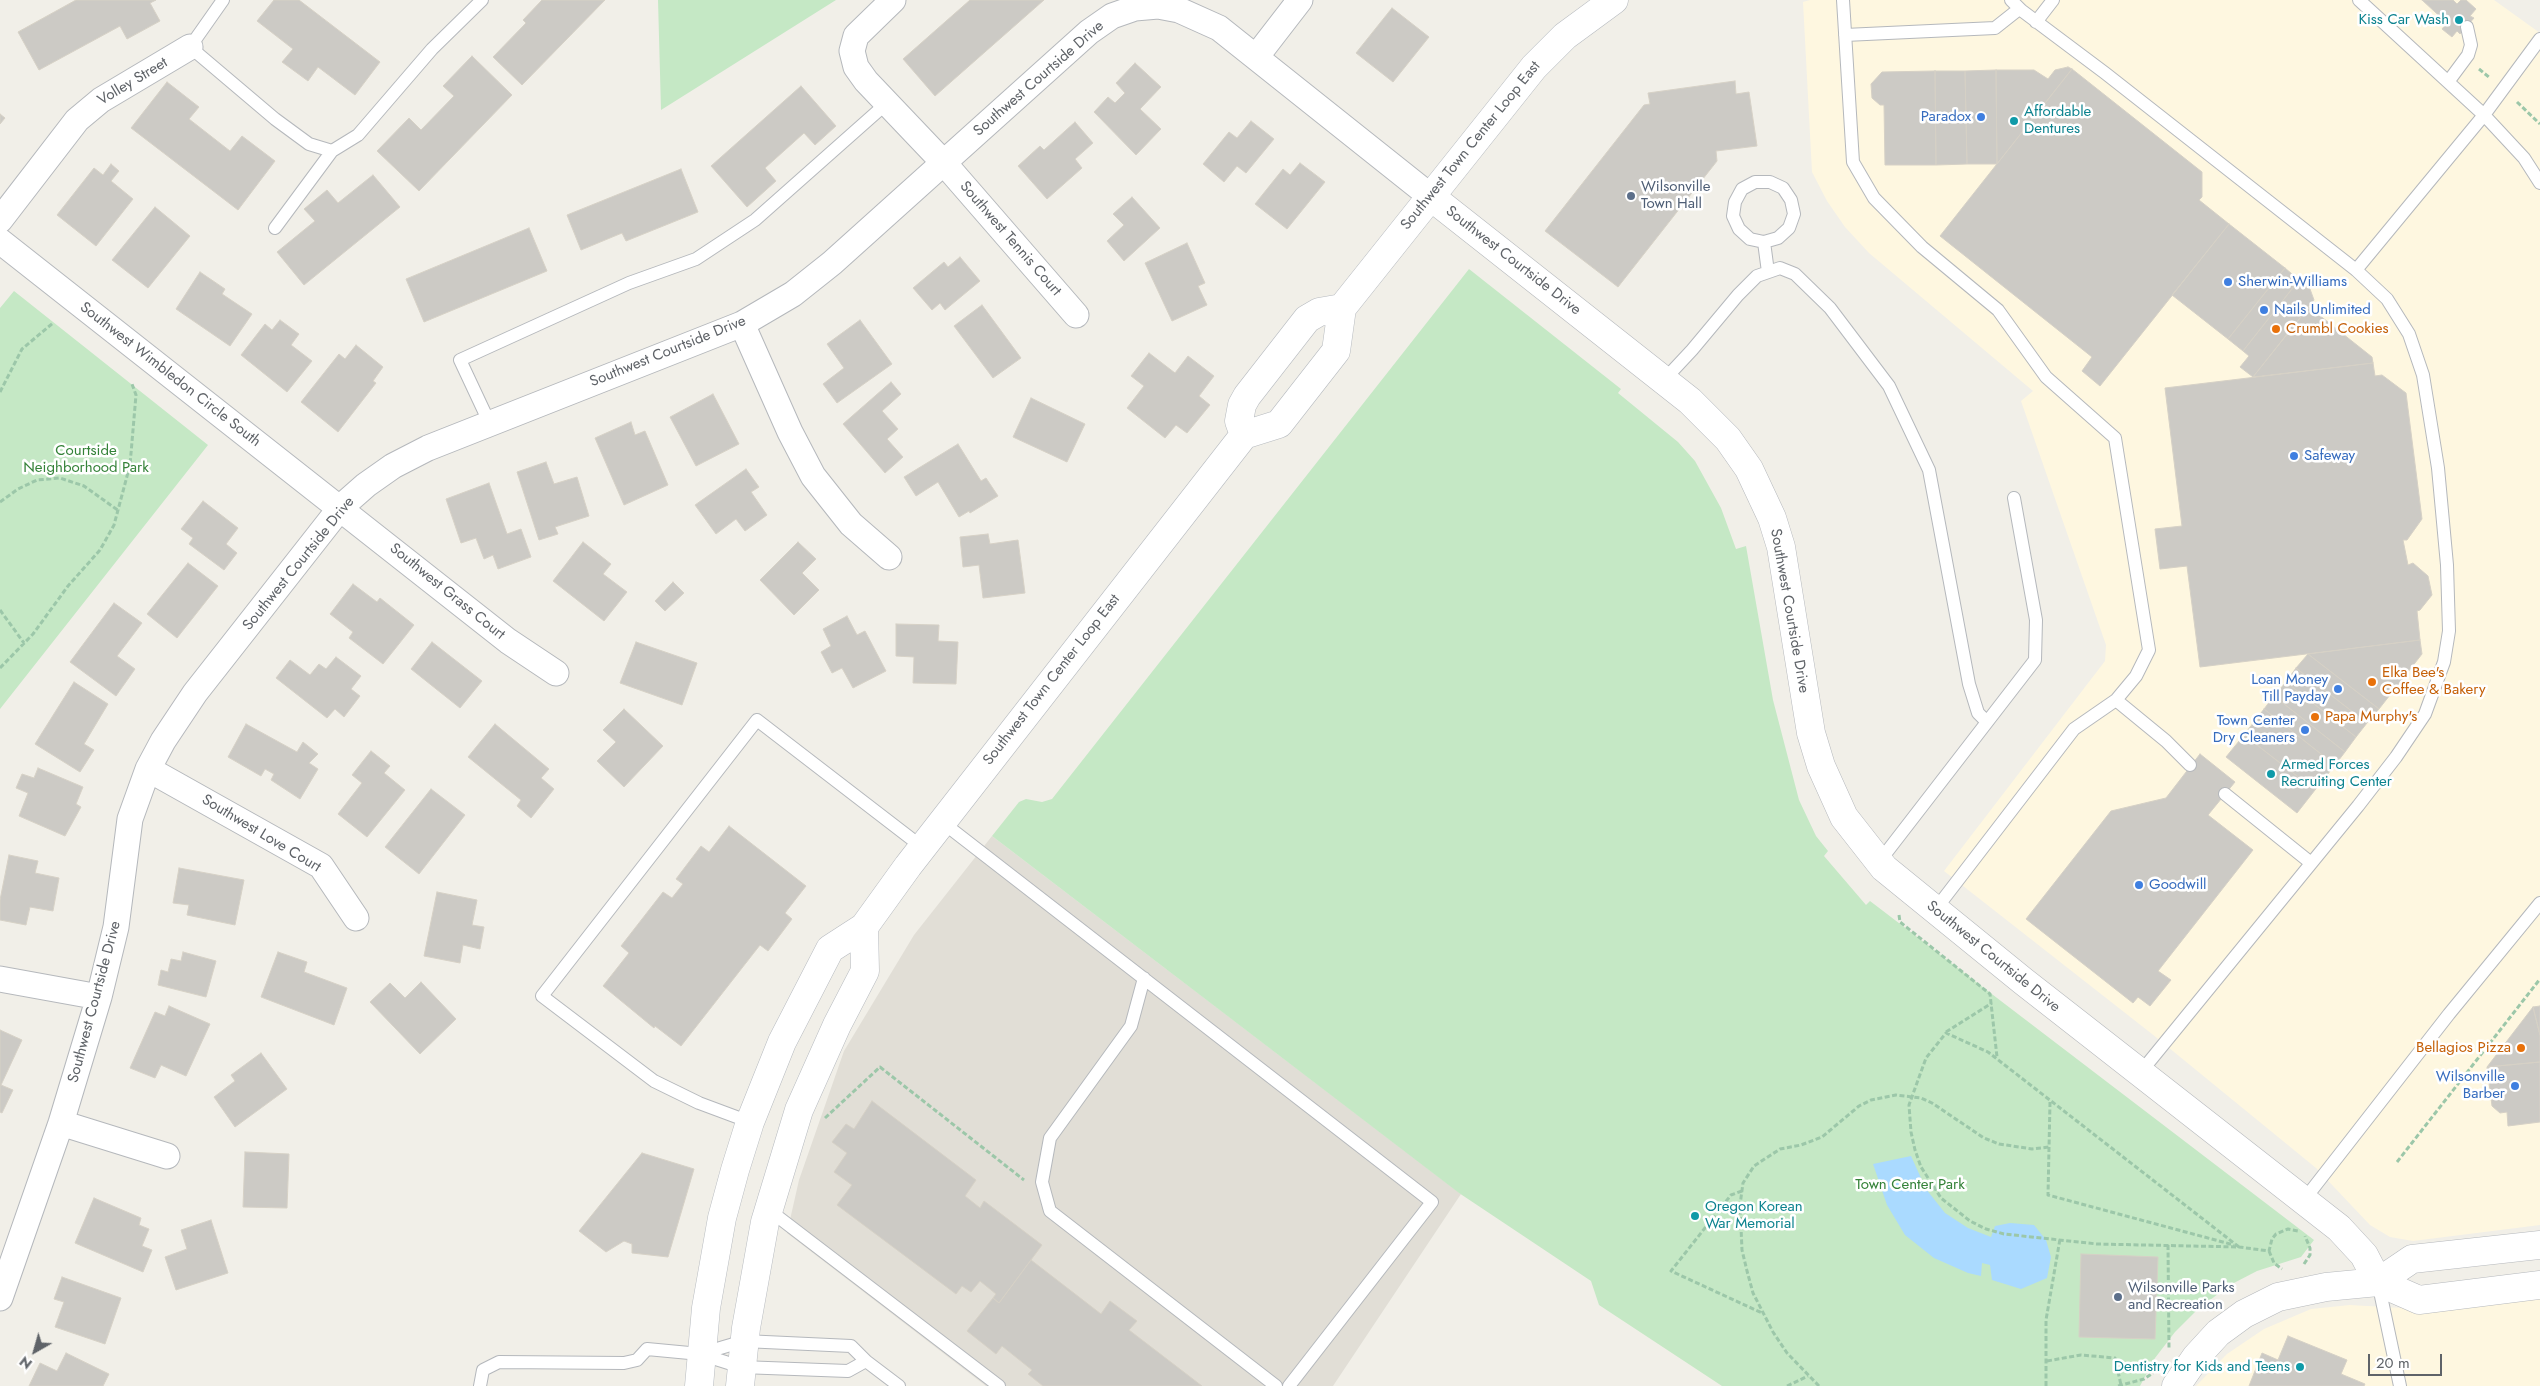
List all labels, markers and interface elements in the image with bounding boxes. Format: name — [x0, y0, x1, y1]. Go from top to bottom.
place label: Kiss Car Wash — [2358, 11, 2449, 29]
marker: Kiss Car Wash — [2453, 14, 2465, 26]
street label: Southwest Courtside Drive — [970, 18, 1108, 140]
street label: Volley Street — [95, 54, 171, 110]
street label: Southwest Town Center Loop East — [1397, 58, 1545, 234]
place label: Affordable Dentures — [2024, 103, 2091, 138]
place label: Paradox — [1921, 108, 1971, 126]
marker: Paradox — [1975, 111, 1987, 123]
marker: Affordable Dentures — [2008, 115, 2020, 127]
street label: Southwest Tennis Court — [955, 178, 1065, 300]
place label: Wilsonville Town Hall — [1641, 178, 1710, 213]
marker: Wilsonville Town Hall — [1625, 190, 1637, 202]
street label: Southwest Courtside Drive — [1442, 203, 1584, 319]
place label: Sherwin-Williams — [2238, 273, 2347, 291]
marker: Sherwin-Williams — [2222, 276, 2234, 288]
street label: Southwest Wimbledon Circle South — [76, 299, 264, 451]
place label: Nails Unlimited — [2274, 301, 2371, 319]
marker: Nails Unlimited — [2258, 304, 2270, 316]
street label: Southwest Courtside Drive — [587, 312, 749, 392]
place label: Crumbl Cookies — [2286, 320, 2388, 338]
marker: Crumbl Cookies — [2270, 323, 2282, 335]
park label: Courtside Neighborhood Park — [23, 442, 149, 477]
place label: Safeway — [2304, 447, 2355, 465]
marker: Safeway — [2288, 450, 2300, 462]
street label: Southwest Courtside Drive — [240, 494, 358, 634]
street label: Southwest Courtside Drive — [1766, 527, 1812, 695]
street label: Southwest Grass Court — [386, 540, 508, 644]
street label: Southwest Town Center Loop East — [980, 591, 1124, 769]
place label: Elka Bee's Coffee & Bakery — [2382, 664, 2485, 699]
place label: Loan Money Till Payday — [2251, 671, 2328, 706]
marker: Elka Bee's Coffee & Bakery — [2366, 676, 2378, 688]
marker: Loan Money Till Payday — [2332, 683, 2344, 695]
place label: Papa Murphy's — [2325, 708, 2417, 726]
marker: Papa Murphy's — [2309, 711, 2321, 723]
place label: Town Center Dry Cleaners — [2213, 712, 2295, 747]
marker: Town Center Dry Cleaners — [2299, 724, 2311, 736]
place label: Armed Forces Recruiting Center — [2281, 756, 2392, 791]
marker: Armed Forces Recruiting Center — [2265, 768, 2277, 780]
street label: Southwest Love Court — [198, 791, 324, 877]
place label: Goodwill — [2149, 876, 2207, 894]
marker: Goodwill — [2133, 879, 2145, 891]
street label: Southwest Courtside Drive — [1923, 898, 2063, 1016]
street label: Southwest Courtside Drive — [65, 919, 125, 1085]
place label: Bellagios Pizza — [2416, 1039, 2511, 1057]
marker: Bellagios Pizza — [2515, 1042, 2527, 1054]
place label: Wilsonville Barber — [2436, 1068, 2505, 1103]
marker: Wilsonville Barber — [2509, 1080, 2521, 1092]
park label: Town Center Park — [1855, 1176, 1965, 1194]
place label: Oregon Korean War Memorial — [1705, 1198, 1803, 1233]
marker: Oregon Korean War Memorial — [1689, 1210, 1701, 1222]
place label: Wilsonville Parks and Recreation — [2128, 1279, 2235, 1314]
marker: Wilsonville Parks and Recreation — [2112, 1291, 2124, 1303]
north arrow — [10, 1326, 60, 1376]
scale bar — [2370, 1344, 2444, 1376]
text: N — [15, 1352, 36, 1374]
text: 20 m — [2376, 1352, 2410, 1374]
place label: Dentistry for Kids and Teens — [2114, 1358, 2290, 1376]
marker: Dentistry for Kids and Teens — [2294, 1361, 2306, 1373]

